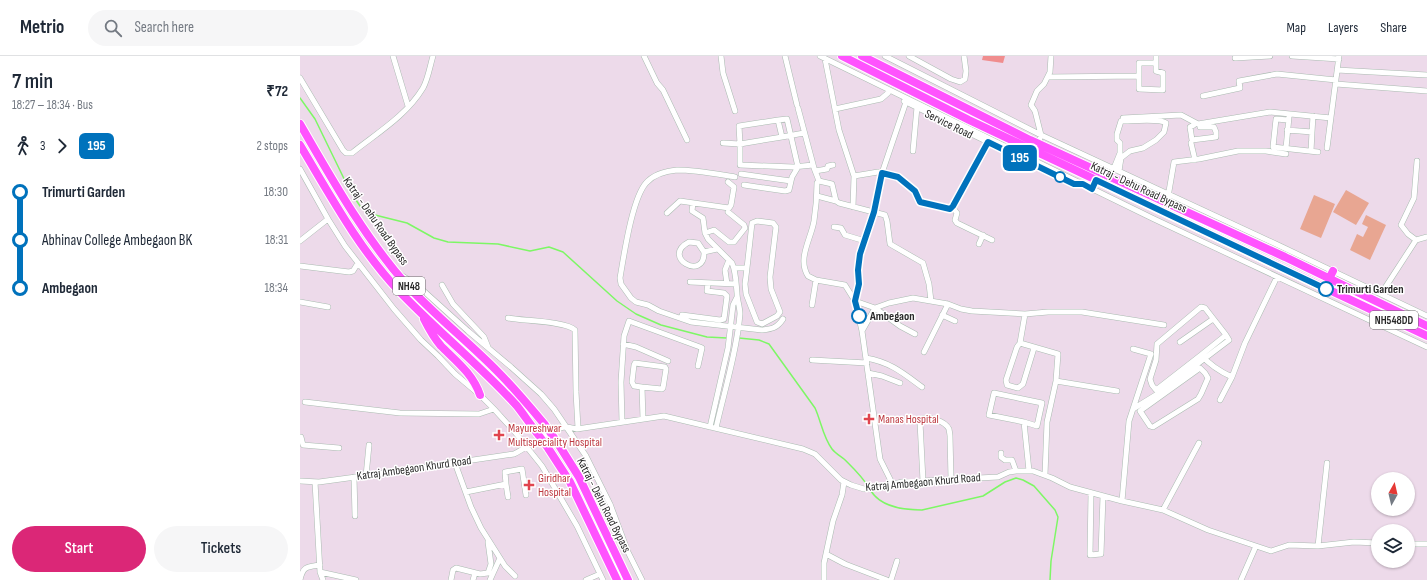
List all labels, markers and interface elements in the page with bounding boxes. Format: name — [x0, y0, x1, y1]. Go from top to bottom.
search box — [88, 10, 368, 46]
text: Metrio — [20, 16, 64, 39]
icon: search — [102, 17, 124, 39]
text: Search here — [134, 18, 194, 37]
text: Map — [1286, 19, 1306, 36]
text: Layers — [1328, 19, 1358, 36]
text: Share — [1380, 19, 1407, 36]
text: 7 min — [12, 68, 53, 95]
text: ₹72 — [266, 82, 288, 101]
text: 18:27 – 18:34 · Bus — [12, 97, 93, 113]
street label: Service Road — [922, 106, 975, 143]
icon: walk — [12, 135, 34, 157]
icon: forward — [51, 135, 73, 157]
text: 195 — [87, 137, 106, 154]
text: 3 — [40, 138, 45, 154]
text: 2 stops — [257, 138, 288, 154]
line badge: 195 — [997, 145, 1043, 171]
text: 195 — [1011, 149, 1029, 166]
street label: Katraj - Dehu Road Bypass — [1088, 159, 1189, 216]
unlabelled marker — [1054, 171, 1066, 183]
street label: Katraj - Dehu Road Bypass — [339, 174, 412, 268]
text: Trimurti Garden — [42, 183, 125, 202]
text: 18:30 — [264, 184, 288, 200]
text: Abhinav College Ambegaon BK — [42, 231, 192, 250]
text: 18:31 — [265, 232, 288, 248]
road number: NH48 — [393, 277, 425, 295]
text: Ambegaon — [42, 279, 98, 298]
text: 18:34 — [264, 280, 288, 296]
marker: Trimurti Garden — [1318, 281, 1334, 297]
place label: Trimurti Garden — [1337, 282, 1403, 297]
marker: Ambegaon — [851, 308, 867, 324]
place label: Ambegaon — [869, 309, 915, 324]
road number: NH548DD — [1370, 311, 1418, 329]
place label: Manas Hospital — [878, 412, 939, 427]
marker: Manas Hospital — [863, 413, 875, 425]
place label: Mayureshwar Multispeciality Hospital — [508, 421, 602, 450]
marker: Mayureshwar Multispeciality Hospital — [493, 429, 505, 441]
street label: Katraj Ambegaon Khurd Road — [356, 453, 472, 484]
street label: Katraj - Dehu Road Bypass — [573, 455, 634, 555]
street label: Katraj Ambegaon Khurd Road — [865, 470, 981, 495]
place label: Giridhar Hospital — [538, 471, 571, 500]
north arrow — [1371, 472, 1415, 516]
map controls — [1371, 472, 1415, 568]
marker: Giridhar Hospital — [523, 479, 535, 491]
button: layers — [1371, 524, 1415, 568]
button: Start — [12, 526, 146, 572]
button: Tickets — [154, 526, 288, 572]

